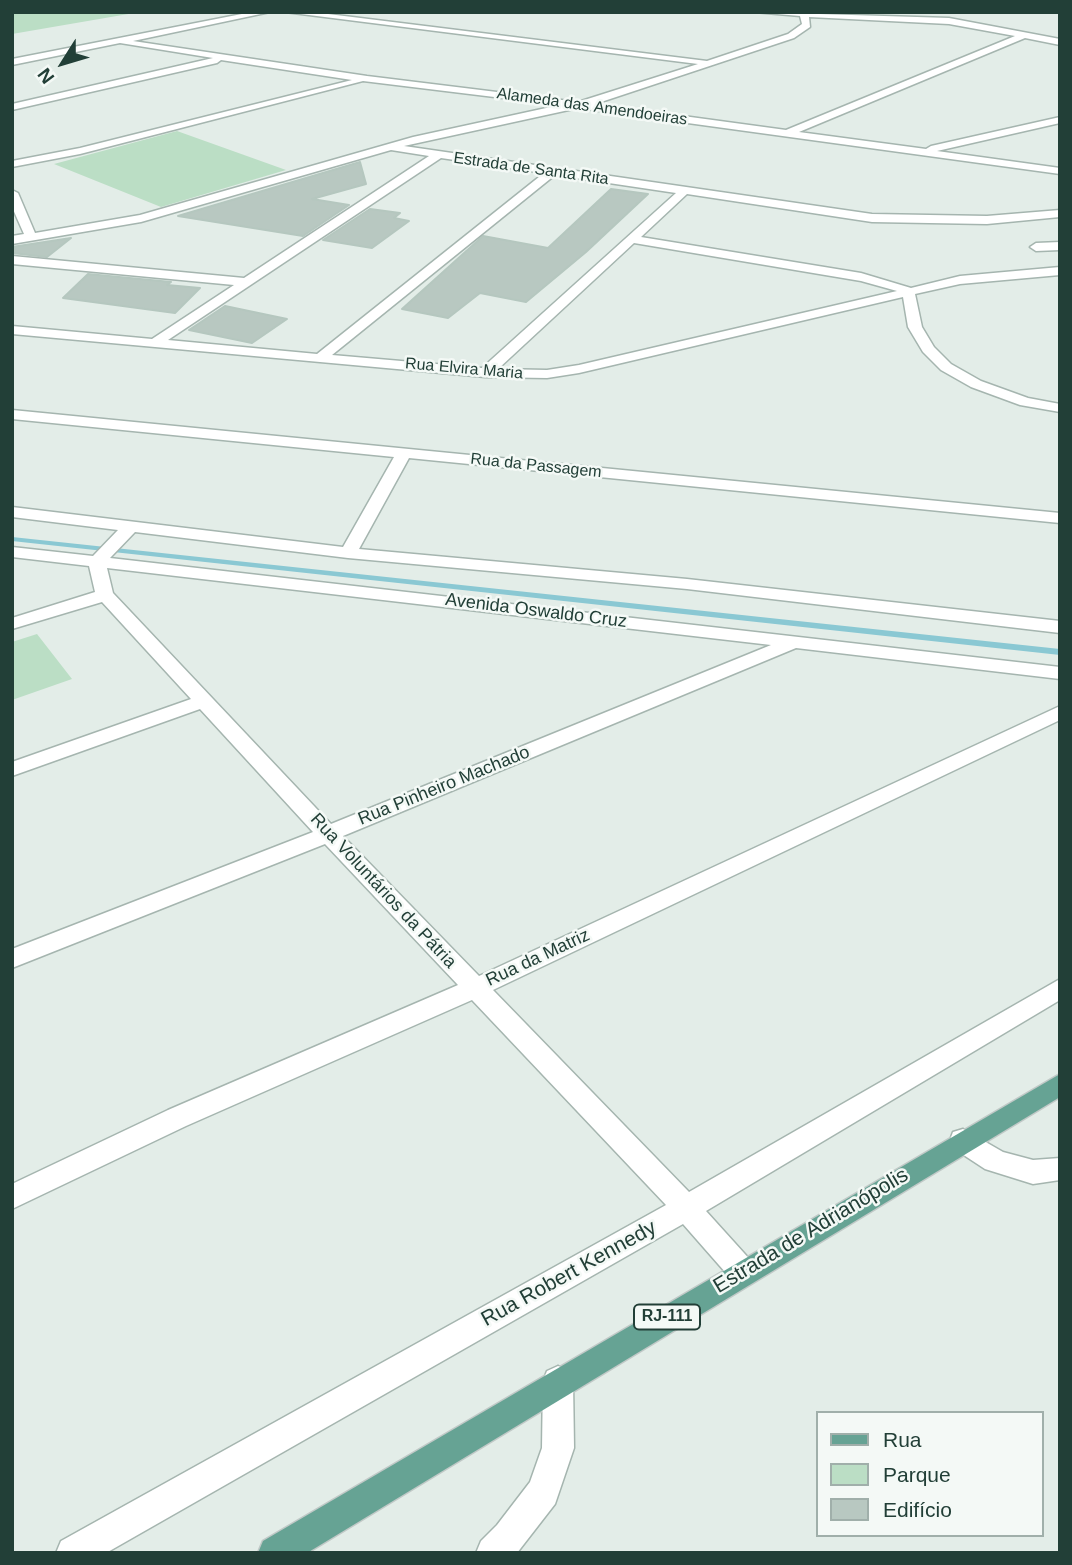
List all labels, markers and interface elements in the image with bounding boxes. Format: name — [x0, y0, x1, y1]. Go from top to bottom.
north arrow — [28, 28, 98, 98]
text: N — [33, 64, 58, 88]
street label: Alameda das Amendoeiras — [496, 84, 688, 130]
street label: Estrada de Santa Rita — [452, 149, 610, 189]
street label: Rua Elvira Maria — [404, 354, 524, 384]
street label: Rua da Passagem — [470, 450, 602, 482]
street label: Avenida Oswaldo Cruz — [444, 589, 628, 633]
street label: Rua Pinheiro Machado — [355, 742, 533, 830]
street label: Rua Voluntários da Pátria — [305, 809, 461, 973]
street label: Rua da Matriz — [483, 925, 593, 991]
street label: Estrada de Adrianópolis — [709, 1163, 913, 1299]
street label: Rua Robert Kennedy — [477, 1215, 661, 1333]
road number: RJ-111 — [634, 1304, 700, 1330]
legend — [816, 1411, 1044, 1537]
text: Rua — [883, 1428, 922, 1451]
text: Parque — [883, 1463, 951, 1486]
text: Edifício — [883, 1498, 952, 1521]

